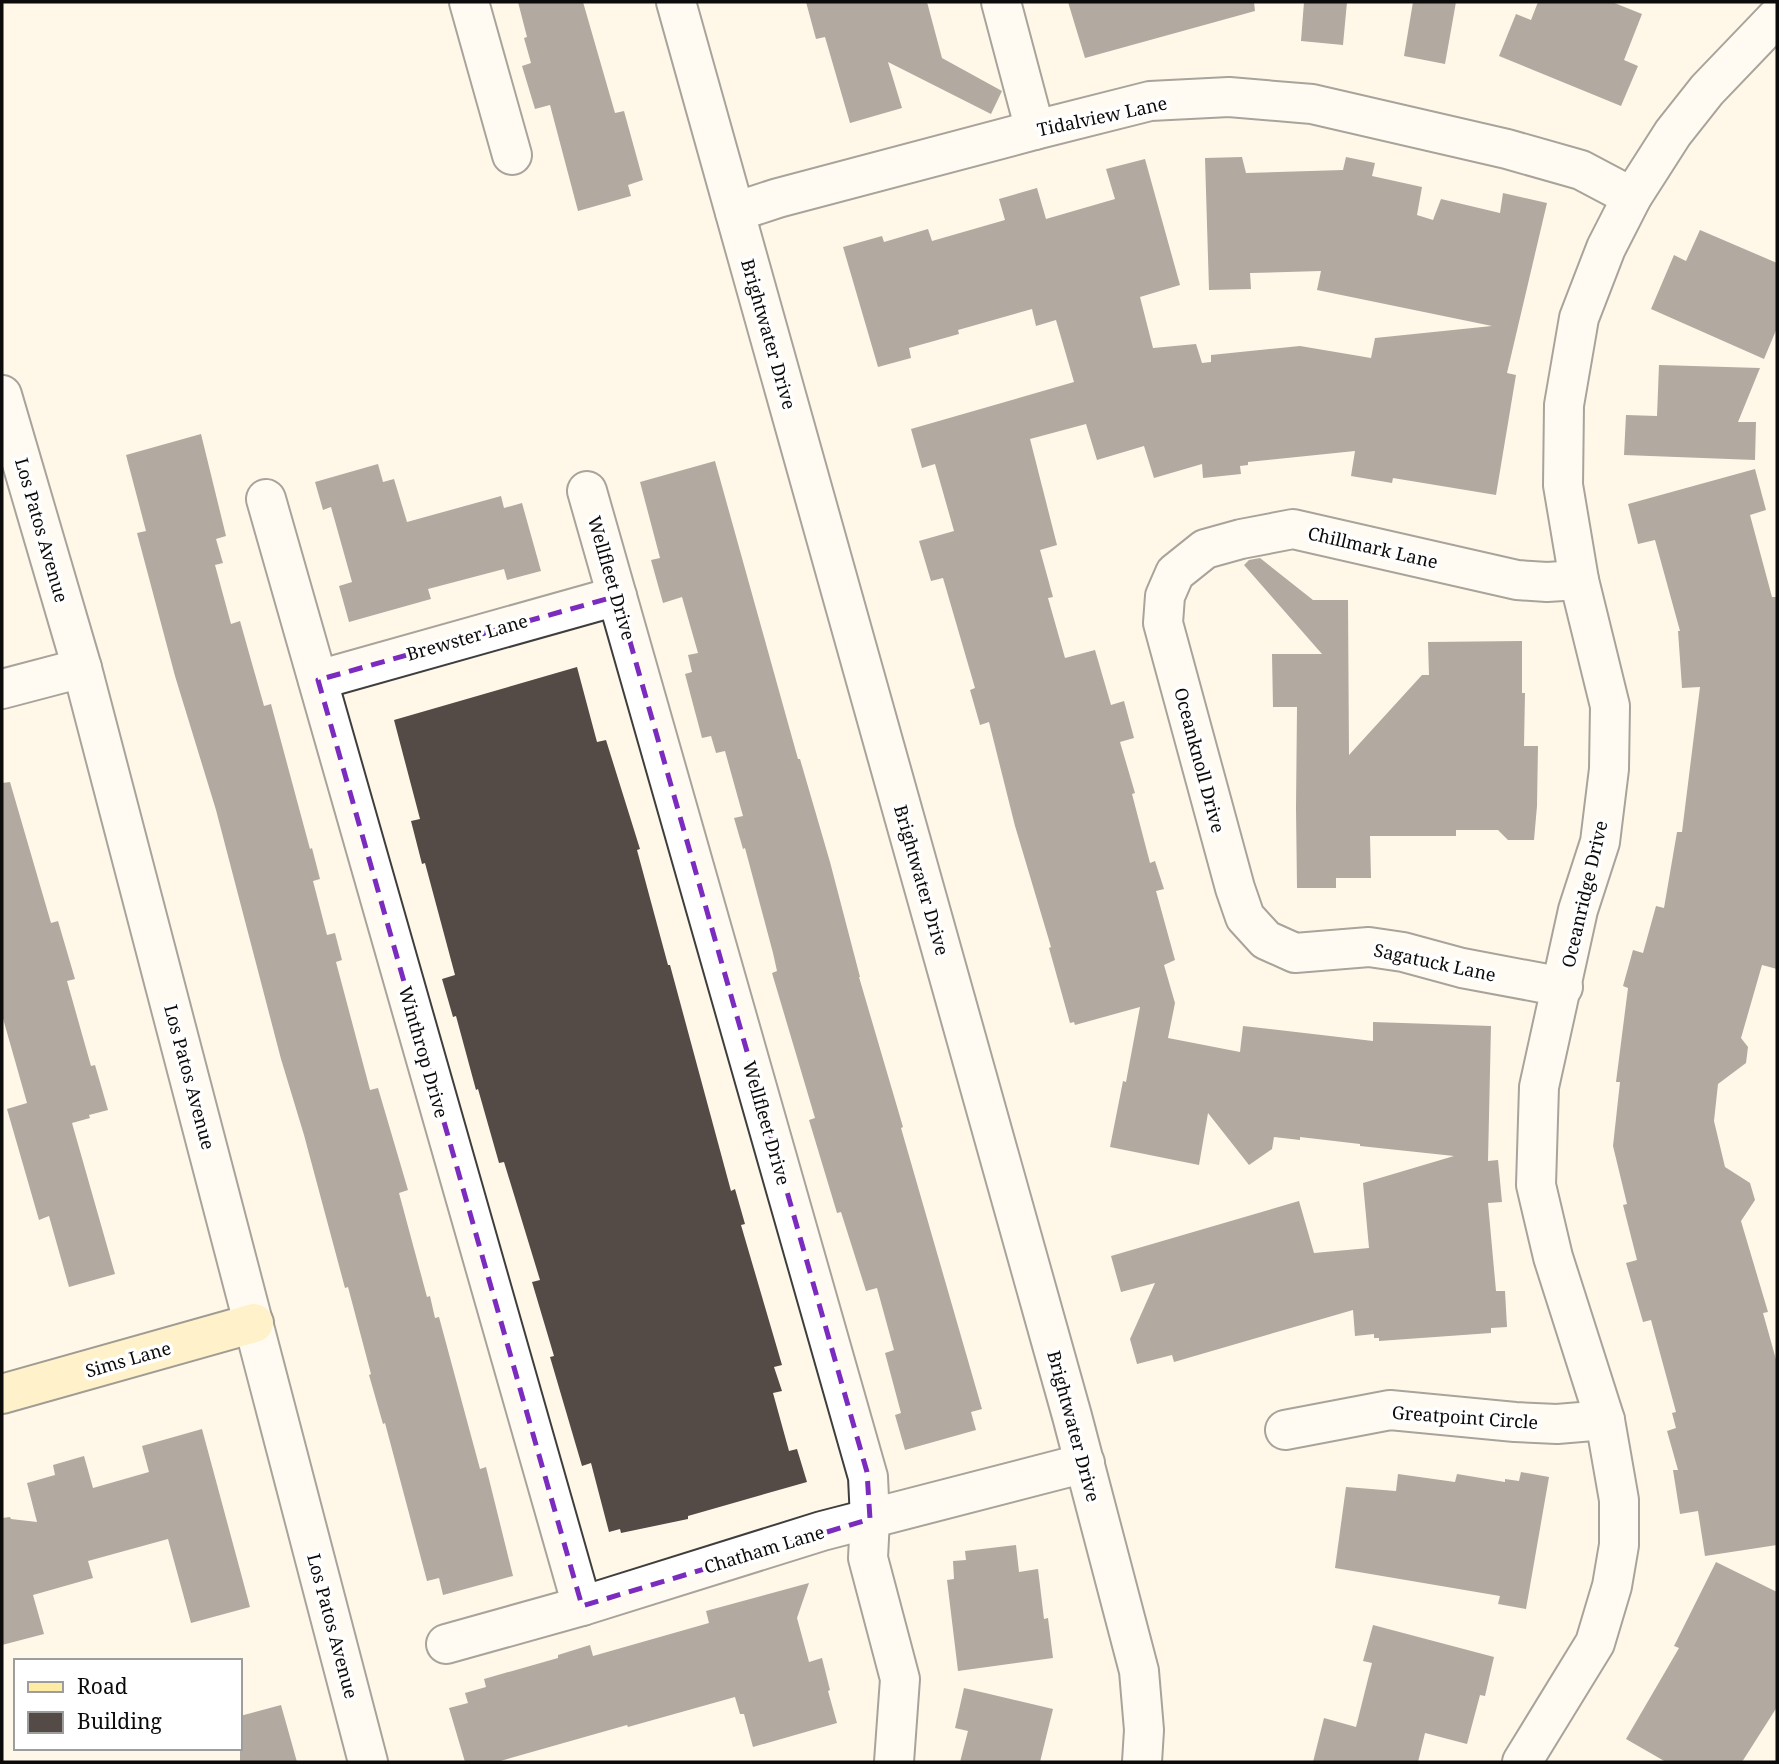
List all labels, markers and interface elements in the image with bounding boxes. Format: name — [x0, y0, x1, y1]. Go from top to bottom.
street label: Tidalview Lane — [1035, 91, 1169, 141]
street label: Brightwater Drive — [736, 256, 802, 412]
street label: Los Patos Avenue — [10, 455, 74, 605]
street label: Wellfleet Drive — [583, 513, 641, 643]
street label: Chillmark Lane — [1306, 520, 1440, 574]
street label: Brewster Lane — [404, 608, 530, 666]
street label: Oceanknoll Drive — [1169, 685, 1231, 835]
street label: Brightwater Drive — [889, 802, 955, 958]
street label: Oceanridge Drive — [1555, 818, 1613, 970]
street label: Sagatuck Lane — [1372, 937, 1498, 987]
street label: Winthrop Drive — [394, 983, 454, 1121]
street label: Los Patos Avenue — [159, 1002, 221, 1152]
street label: Wellfleet Drive — [738, 1058, 796, 1188]
street label: Sims Lane — [82, 1335, 174, 1383]
street label: Brightwater Drive — [1042, 1348, 1106, 1504]
street label: Greatpoint Circle — [1391, 1400, 1539, 1434]
street label: Chatham Lane — [701, 1519, 827, 1579]
street label: Los Patos Avenue — [302, 1551, 364, 1701]
legend — [14, 1659, 242, 1750]
text: Road — [77, 1672, 128, 1700]
text: Building — [77, 1707, 162, 1735]

